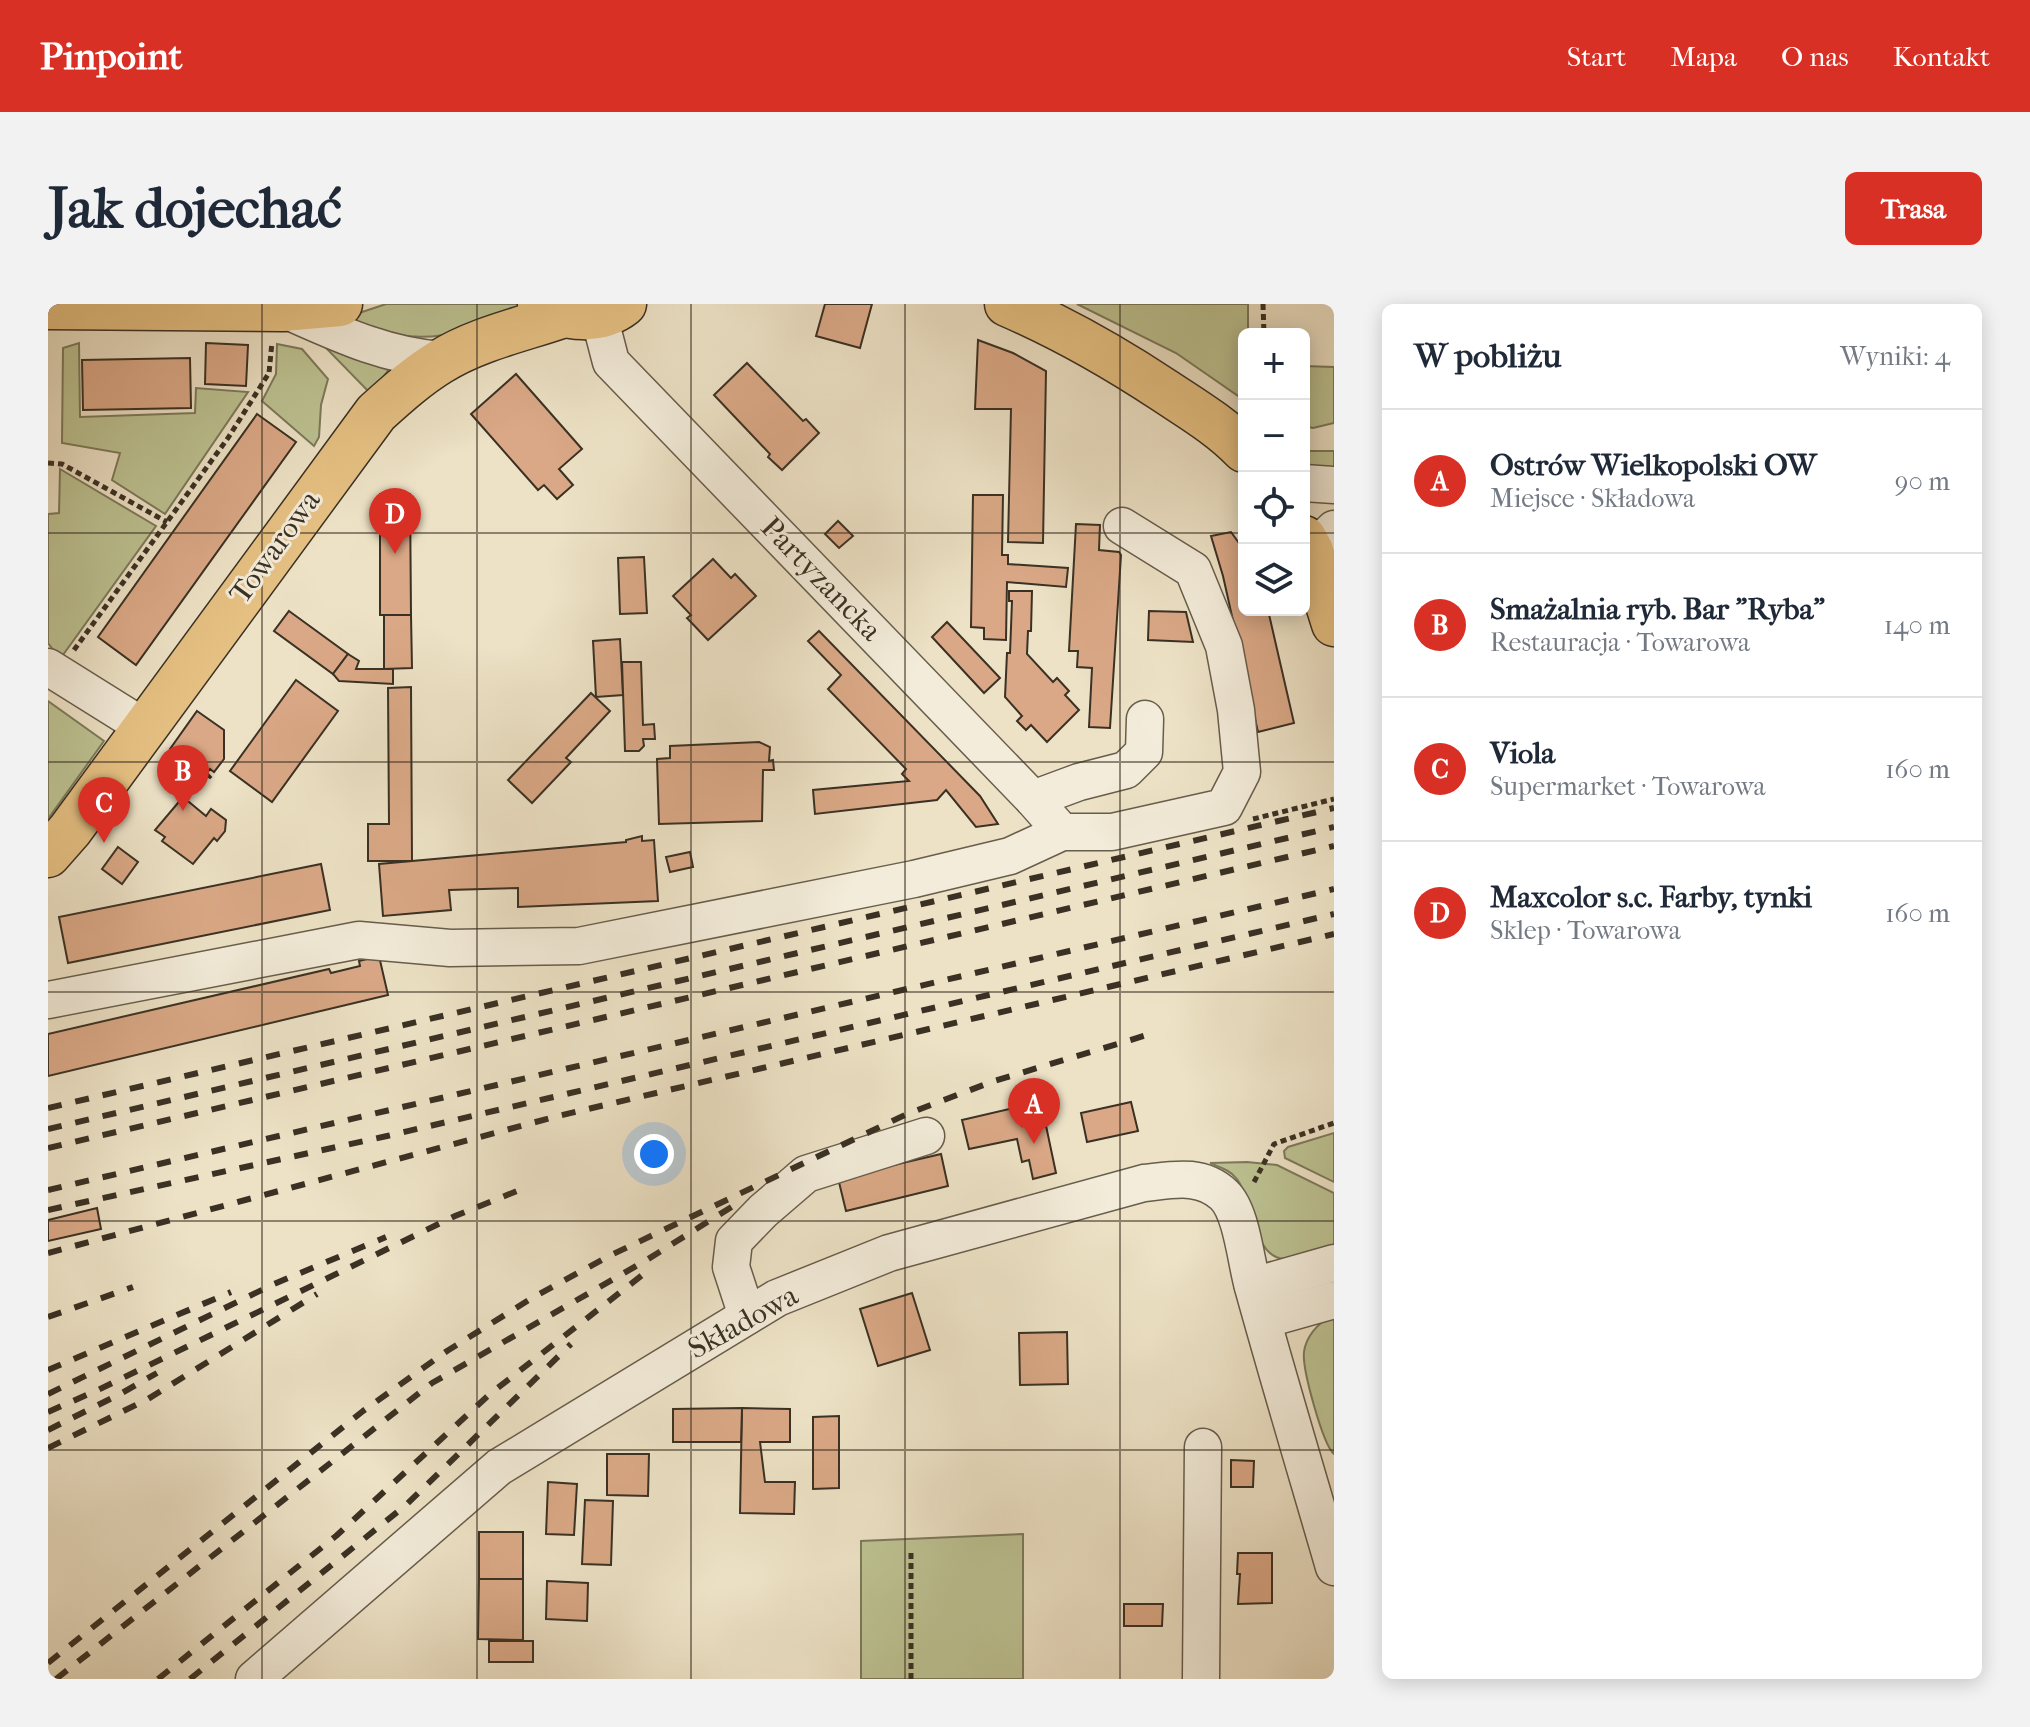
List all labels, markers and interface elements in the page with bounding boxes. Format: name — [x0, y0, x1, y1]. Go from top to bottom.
text: Pinpoint — [40, 34, 182, 79]
text: Start — [1567, 40, 1626, 73]
text: Mapa — [1670, 40, 1737, 73]
text: O nas — [1781, 40, 1849, 73]
text: Kontakt — [1893, 40, 1990, 73]
button: Trasa — [1845, 172, 1982, 245]
text: Jak dojechać — [48, 176, 342, 241]
map controls — [1238, 328, 1310, 616]
button: + — [1238, 328, 1310, 400]
text: W pobliżu — [1414, 336, 1561, 376]
text: Wyniki: 4 — [1840, 341, 1950, 372]
button: − — [1238, 400, 1310, 472]
text: Ostrów Wielkopolski OW — [1490, 448, 1816, 483]
text: A — [1432, 466, 1448, 497]
text: 90 m — [1895, 466, 1950, 497]
button: locate — [1238, 472, 1310, 544]
street label: Towarowa — [222, 483, 328, 610]
text: Miejsce · Składowa — [1490, 483, 1695, 514]
pin: D — [369, 488, 421, 554]
street label: Partyzancka — [754, 510, 889, 649]
button: layers — [1238, 544, 1310, 616]
text: Smażalnia ryb. Bar "Ryba" — [1490, 592, 1825, 627]
text: B — [1432, 610, 1448, 641]
text: 140 m — [1884, 610, 1950, 641]
text: Restauracja · Towarowa — [1490, 627, 1750, 658]
text: Viola — [1490, 736, 1555, 771]
pin: B — [157, 745, 209, 811]
text: C — [1431, 754, 1449, 785]
text: 160 m — [1885, 754, 1950, 785]
text: Supermarket · Towarowa — [1490, 771, 1766, 802]
pin: C — [78, 777, 130, 843]
text: Maxcolor s.c. Farby, tynki — [1490, 880, 1812, 915]
text: D — [1430, 898, 1450, 929]
text: 160 m — [1885, 898, 1950, 929]
text: Sklep · Towarowa — [1490, 915, 1681, 946]
pin: A — [1008, 1078, 1060, 1144]
your location — [634, 1134, 674, 1174]
street label: Składowa — [682, 1277, 805, 1366]

